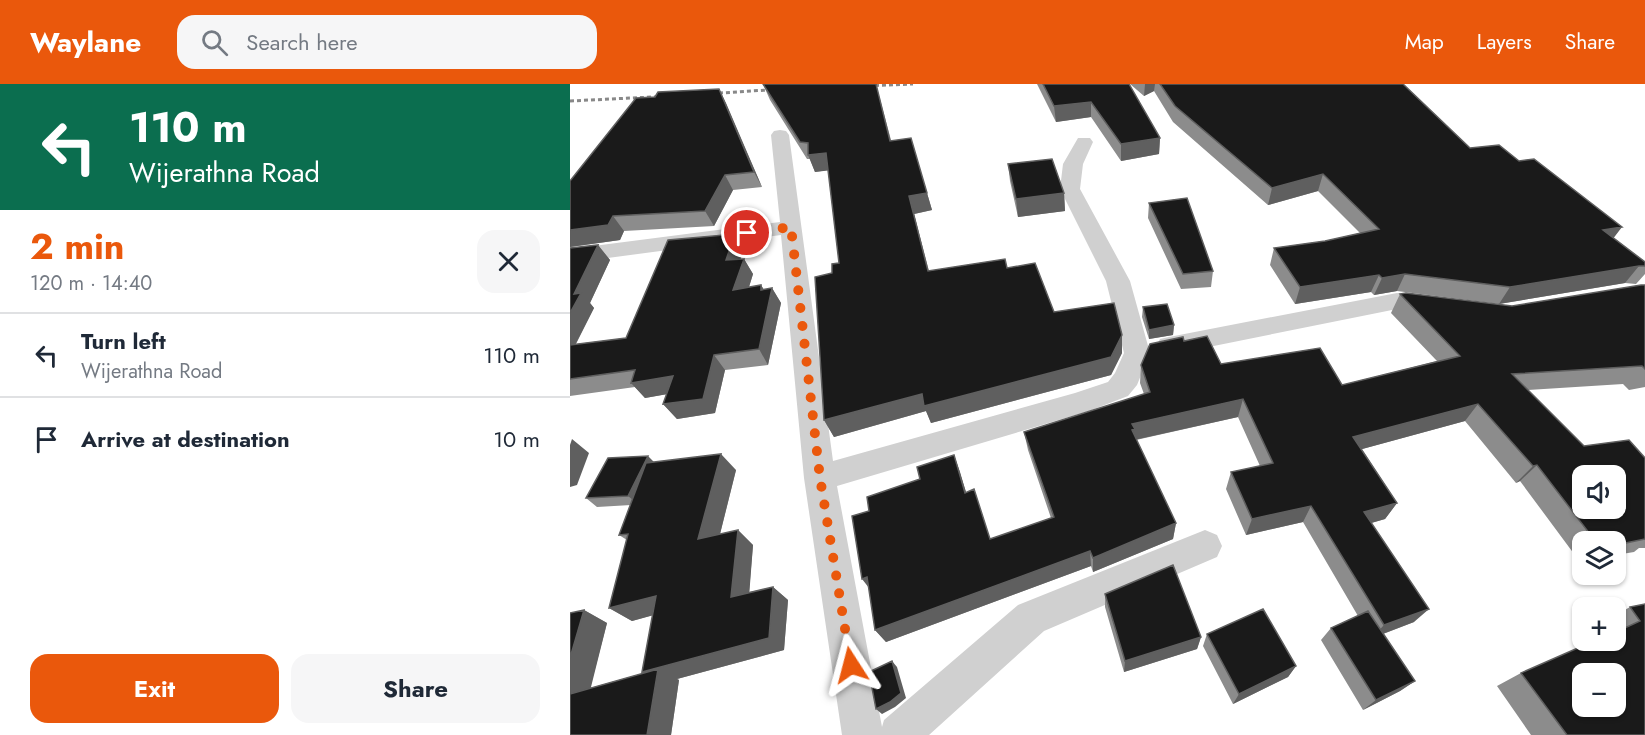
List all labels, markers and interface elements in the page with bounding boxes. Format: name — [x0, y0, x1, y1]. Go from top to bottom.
search box — [177, 15, 597, 69]
text: Waylane — [30, 22, 141, 63]
icon: search — [198, 26, 231, 59]
text: Search here — [246, 26, 358, 58]
text: Map — [1405, 27, 1444, 57]
text: Layers — [1477, 27, 1532, 57]
text: Share — [1565, 27, 1615, 57]
text: 110 m — [129, 97, 247, 158]
icon: left — [30, 108, 108, 186]
text: Wijerathna Road — [129, 153, 320, 192]
pin — [721, 207, 772, 258]
icon: arrive — [730, 216, 763, 249]
text: 2 min — [30, 220, 125, 272]
button: close — [477, 230, 540, 293]
text: 120 m · 14:40 — [30, 269, 152, 298]
text: Turn left — [81, 325, 166, 357]
icon: left — [30, 339, 63, 372]
text: 110 m — [483, 339, 540, 371]
text: Wijerathna Road — [81, 357, 222, 386]
icon: arrive — [30, 423, 63, 456]
text: Arrive at destination — [81, 423, 290, 455]
text: 10 m — [493, 423, 540, 455]
map controls — [1572, 465, 1626, 717]
button: sound — [1572, 465, 1626, 519]
button: layers — [1572, 531, 1626, 585]
button: + — [1572, 597, 1626, 651]
position arrow — [819, 633, 883, 697]
button: Exit — [30, 654, 279, 723]
button: Share — [291, 654, 540, 723]
button: − — [1572, 663, 1626, 717]

